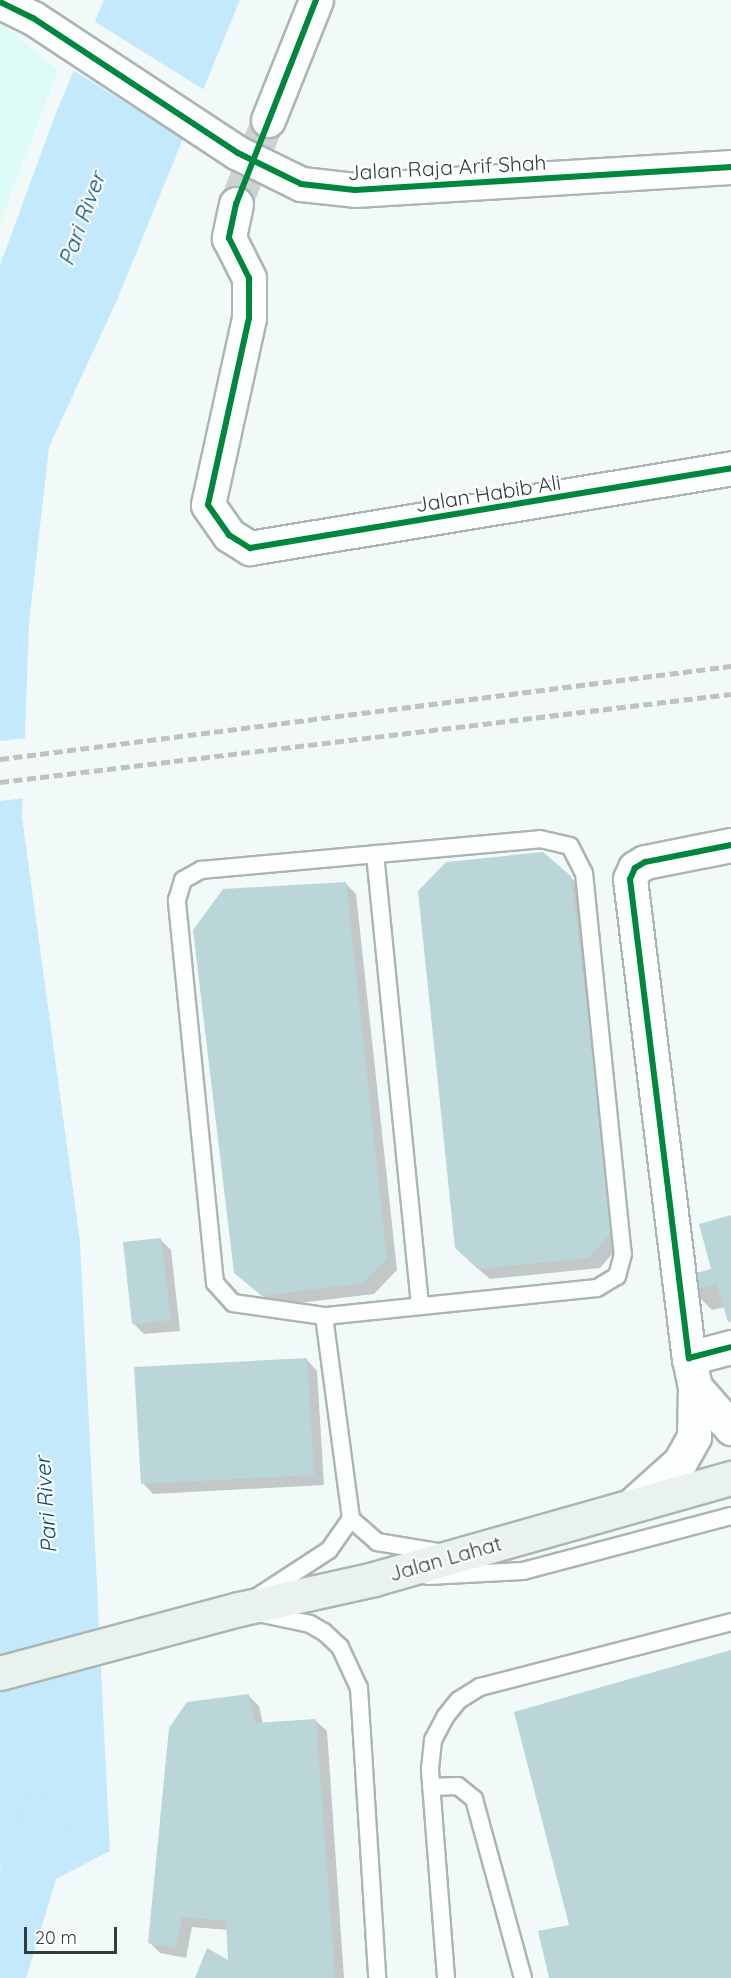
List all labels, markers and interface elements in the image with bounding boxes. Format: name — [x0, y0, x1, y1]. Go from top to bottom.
street label: Jalan Raja Arif Shah — [347, 149, 547, 185]
water label: Pari River — [53, 169, 111, 269]
street label: Jalan Habib Ali — [414, 469, 562, 517]
water label: Pari River — [29, 1456, 63, 1554]
street label: Jalan Lahat — [386, 1530, 504, 1586]
scale bar — [27, 1915, 120, 1953]
text: 20 m — [35, 1926, 77, 1949]

